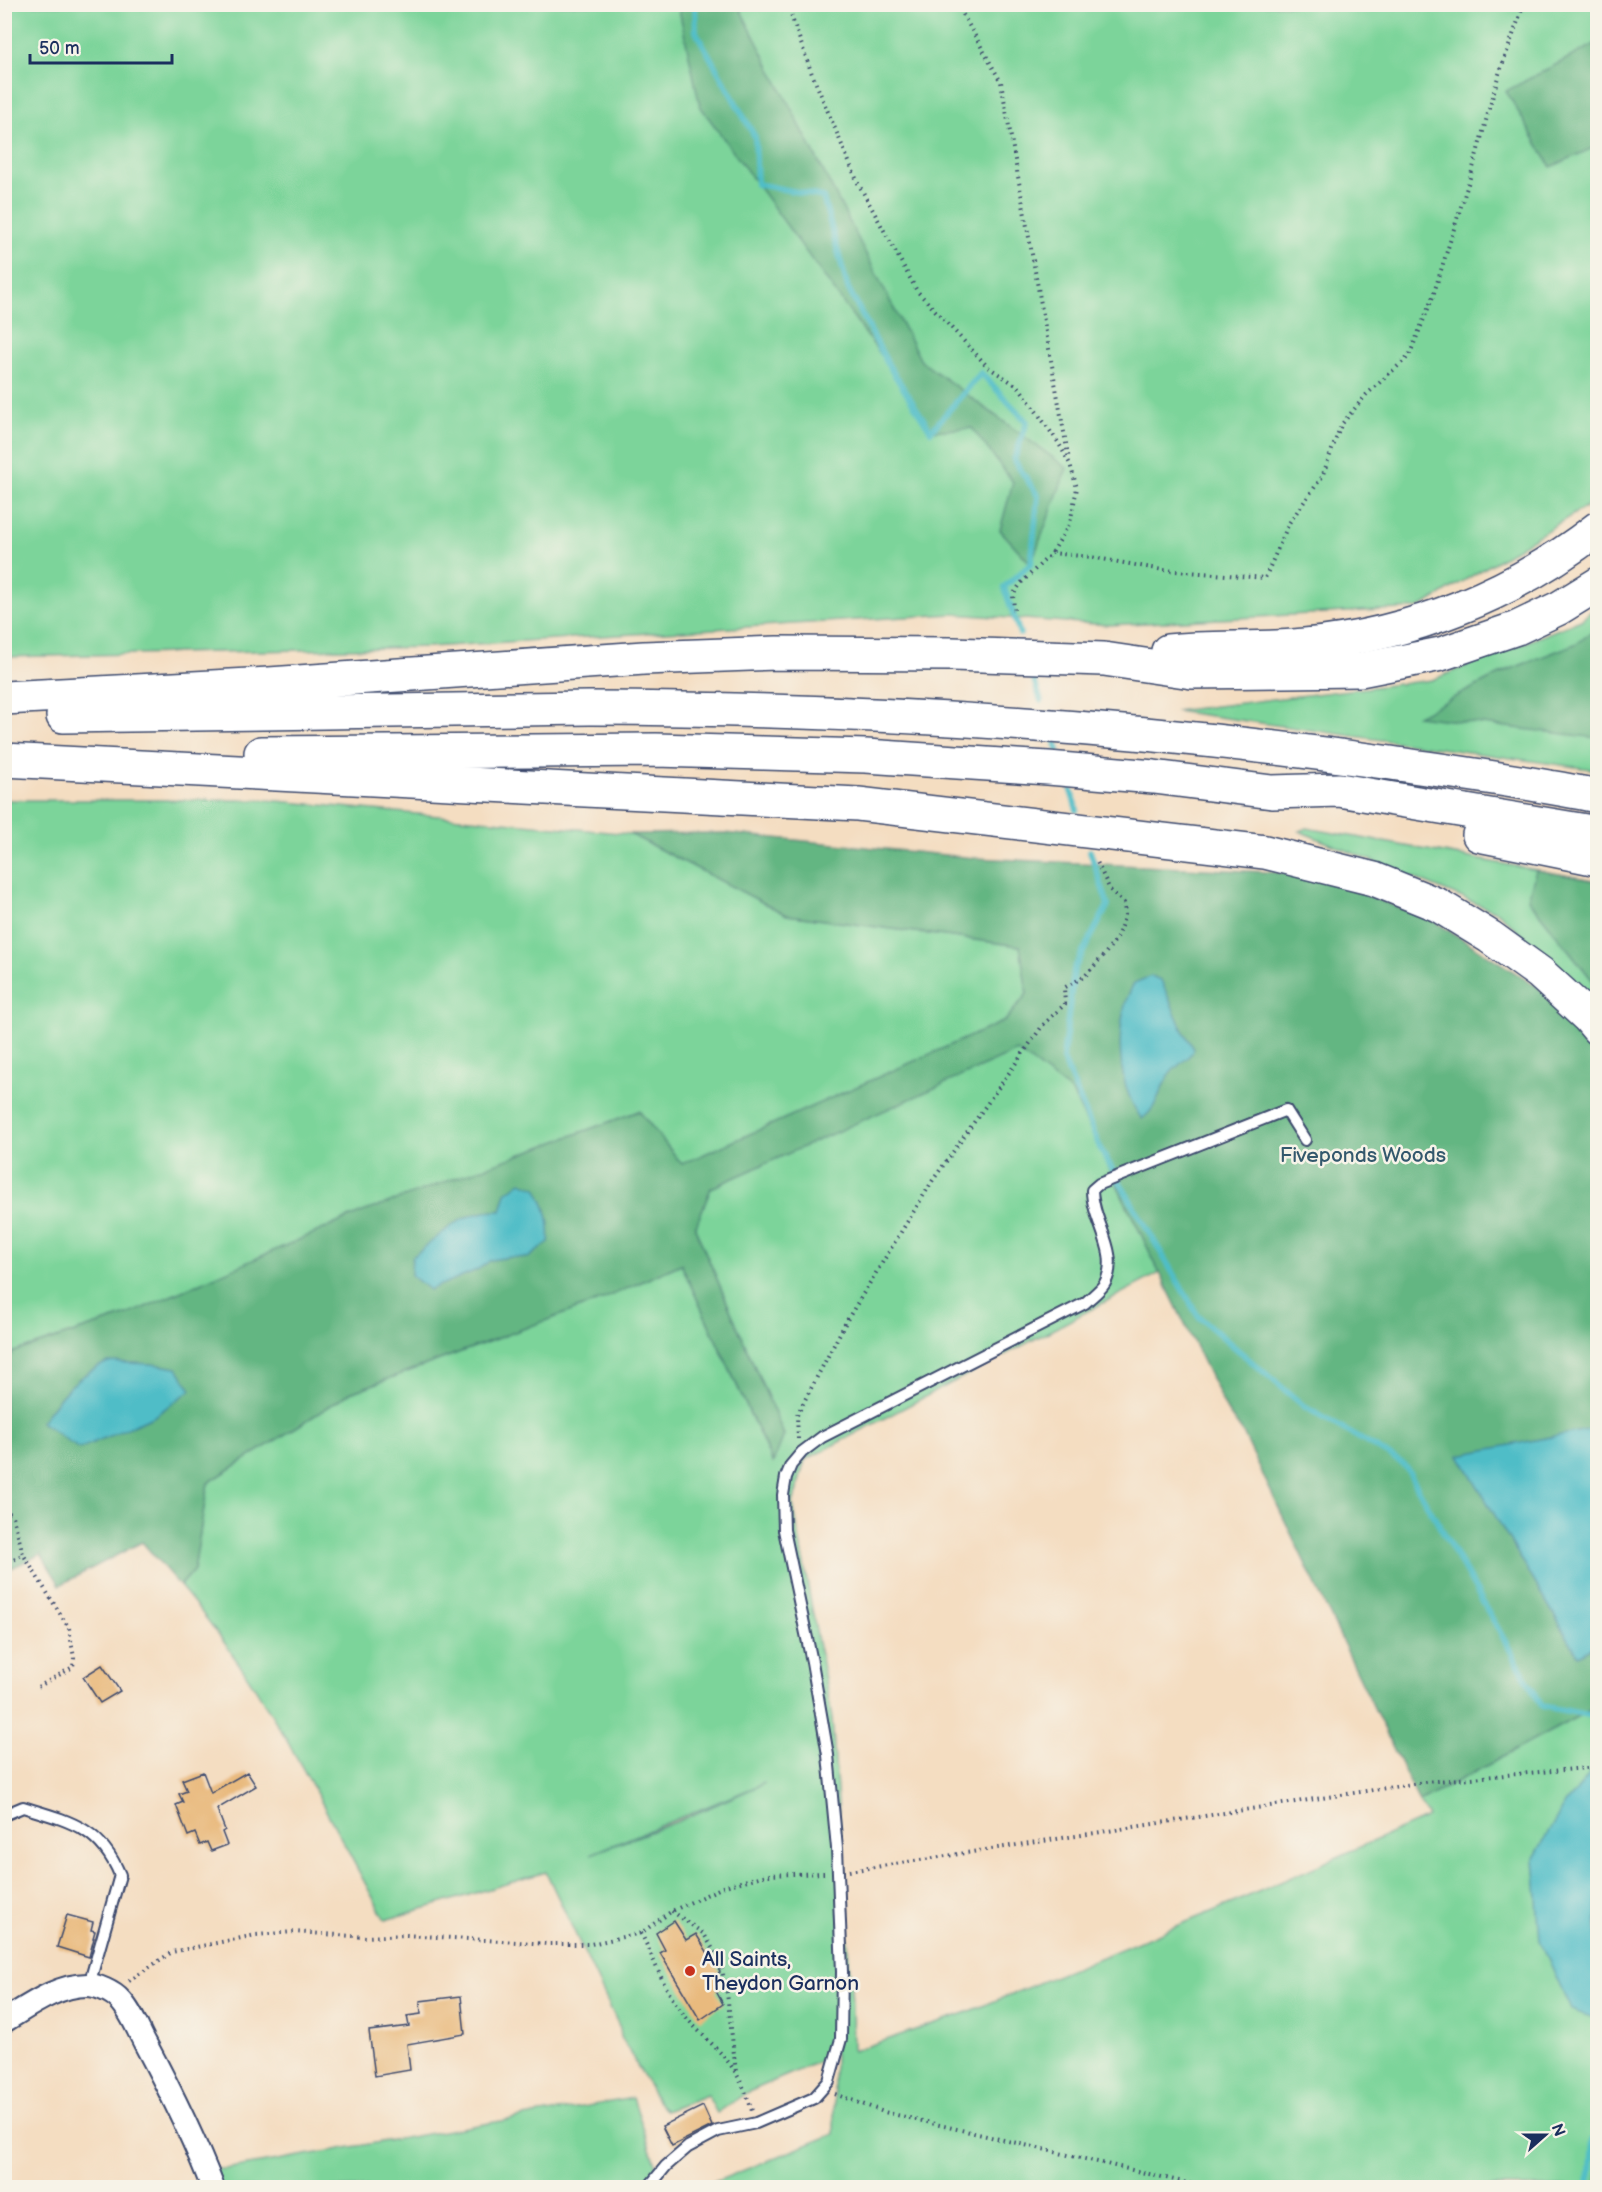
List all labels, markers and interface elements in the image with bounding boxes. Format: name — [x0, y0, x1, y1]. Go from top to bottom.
scale bar — [30, 27, 172, 65]
text: 50 m — [39, 38, 80, 59]
park label: Fiveponds Woods — [1280, 1143, 1446, 1168]
place label: All Saints, Theydon Garnon — [702, 1947, 859, 1996]
marker: All Saints, Theydon Garnon — [683, 1964, 697, 1978]
north arrow — [1515, 2105, 1575, 2165]
text: N — [1547, 2121, 1569, 2139]

